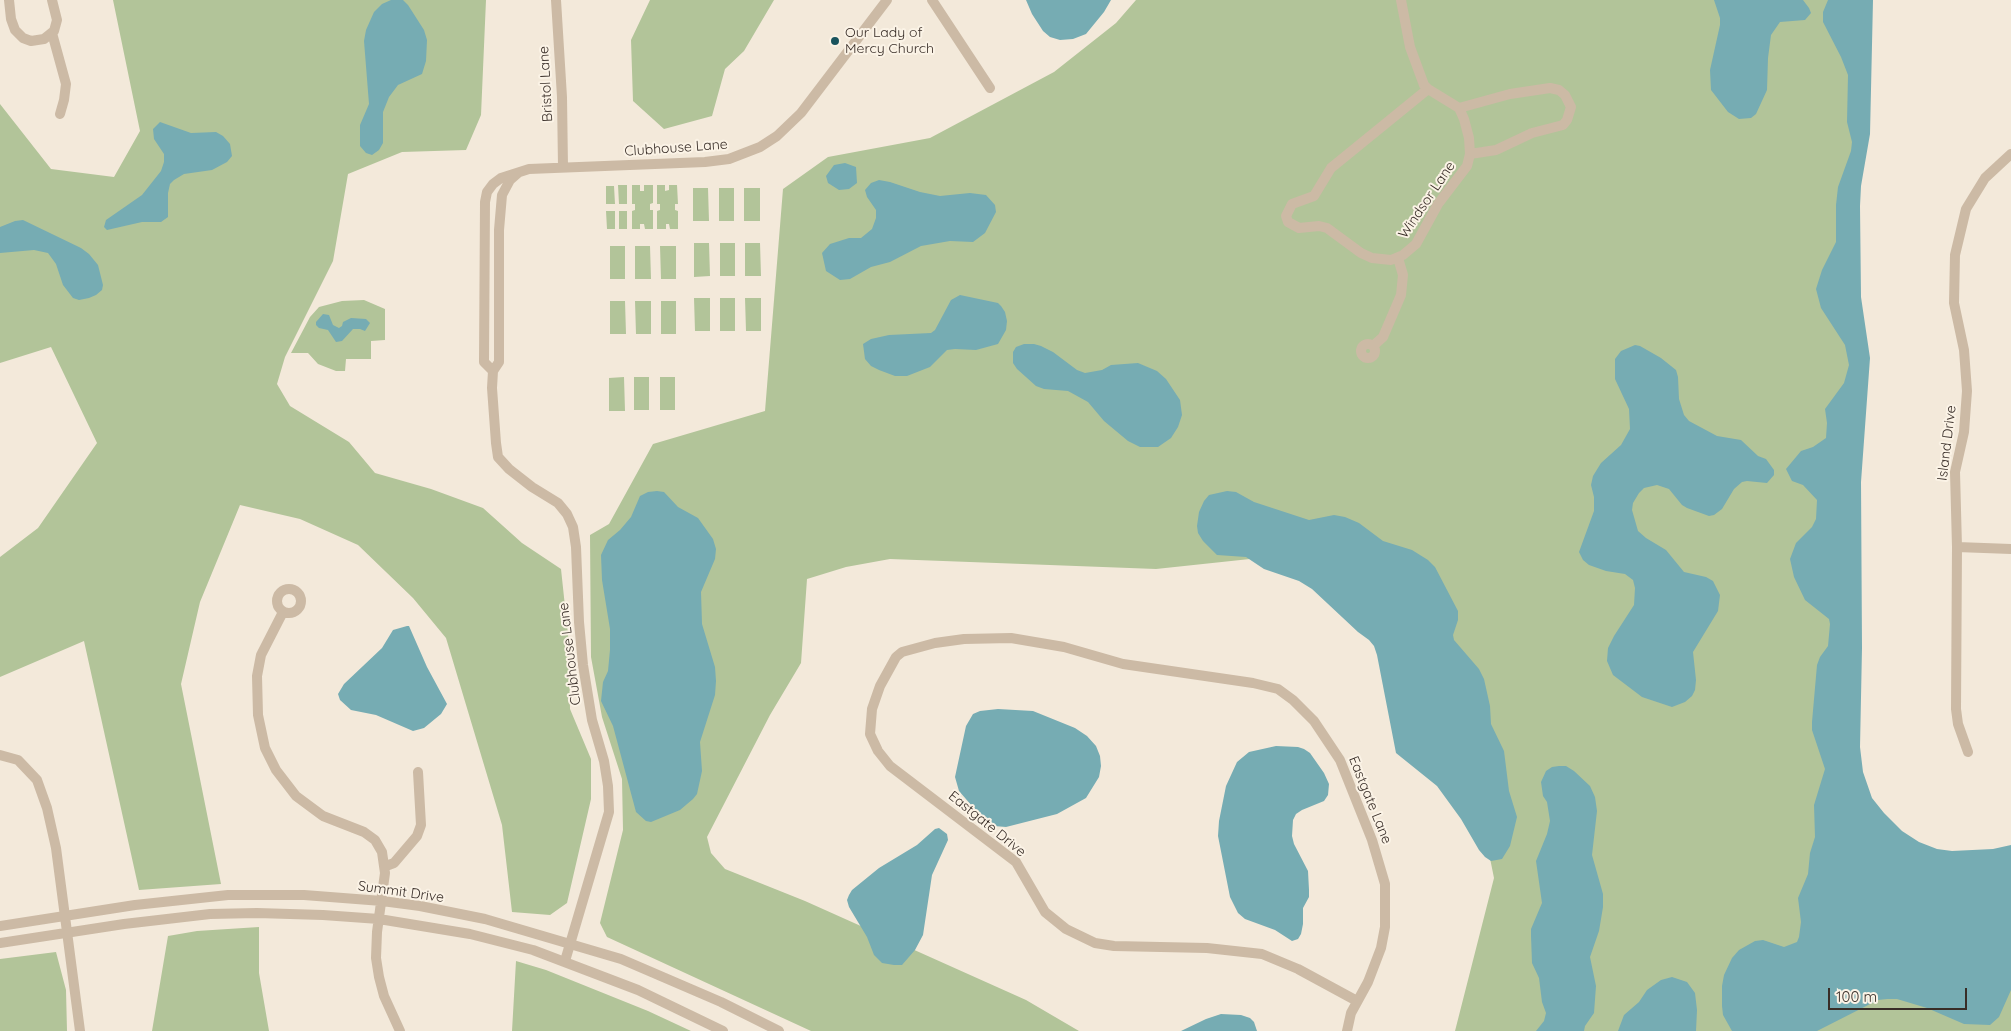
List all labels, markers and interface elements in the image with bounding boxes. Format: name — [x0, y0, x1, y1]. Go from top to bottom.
place label: Our Lady of Mercy Church — [845, 25, 934, 58]
marker: Our Lady of Mercy Church — [829, 35, 841, 47]
street label: Bristol Lane — [536, 46, 556, 122]
street label: Clubhouse Lane — [624, 136, 728, 160]
street label: Windsor Lane — [1395, 158, 1459, 242]
street label: Island Drive — [1934, 404, 1960, 482]
street label: Clubhouse Lane — [555, 602, 585, 706]
street label: Eastgate Lane — [1345, 754, 1395, 846]
street label: Eastgate Drive — [945, 788, 1029, 860]
street label: Summit Drive — [357, 878, 445, 906]
scale bar — [1831, 978, 1970, 1010]
text: 100 m — [1836, 987, 1877, 1006]

